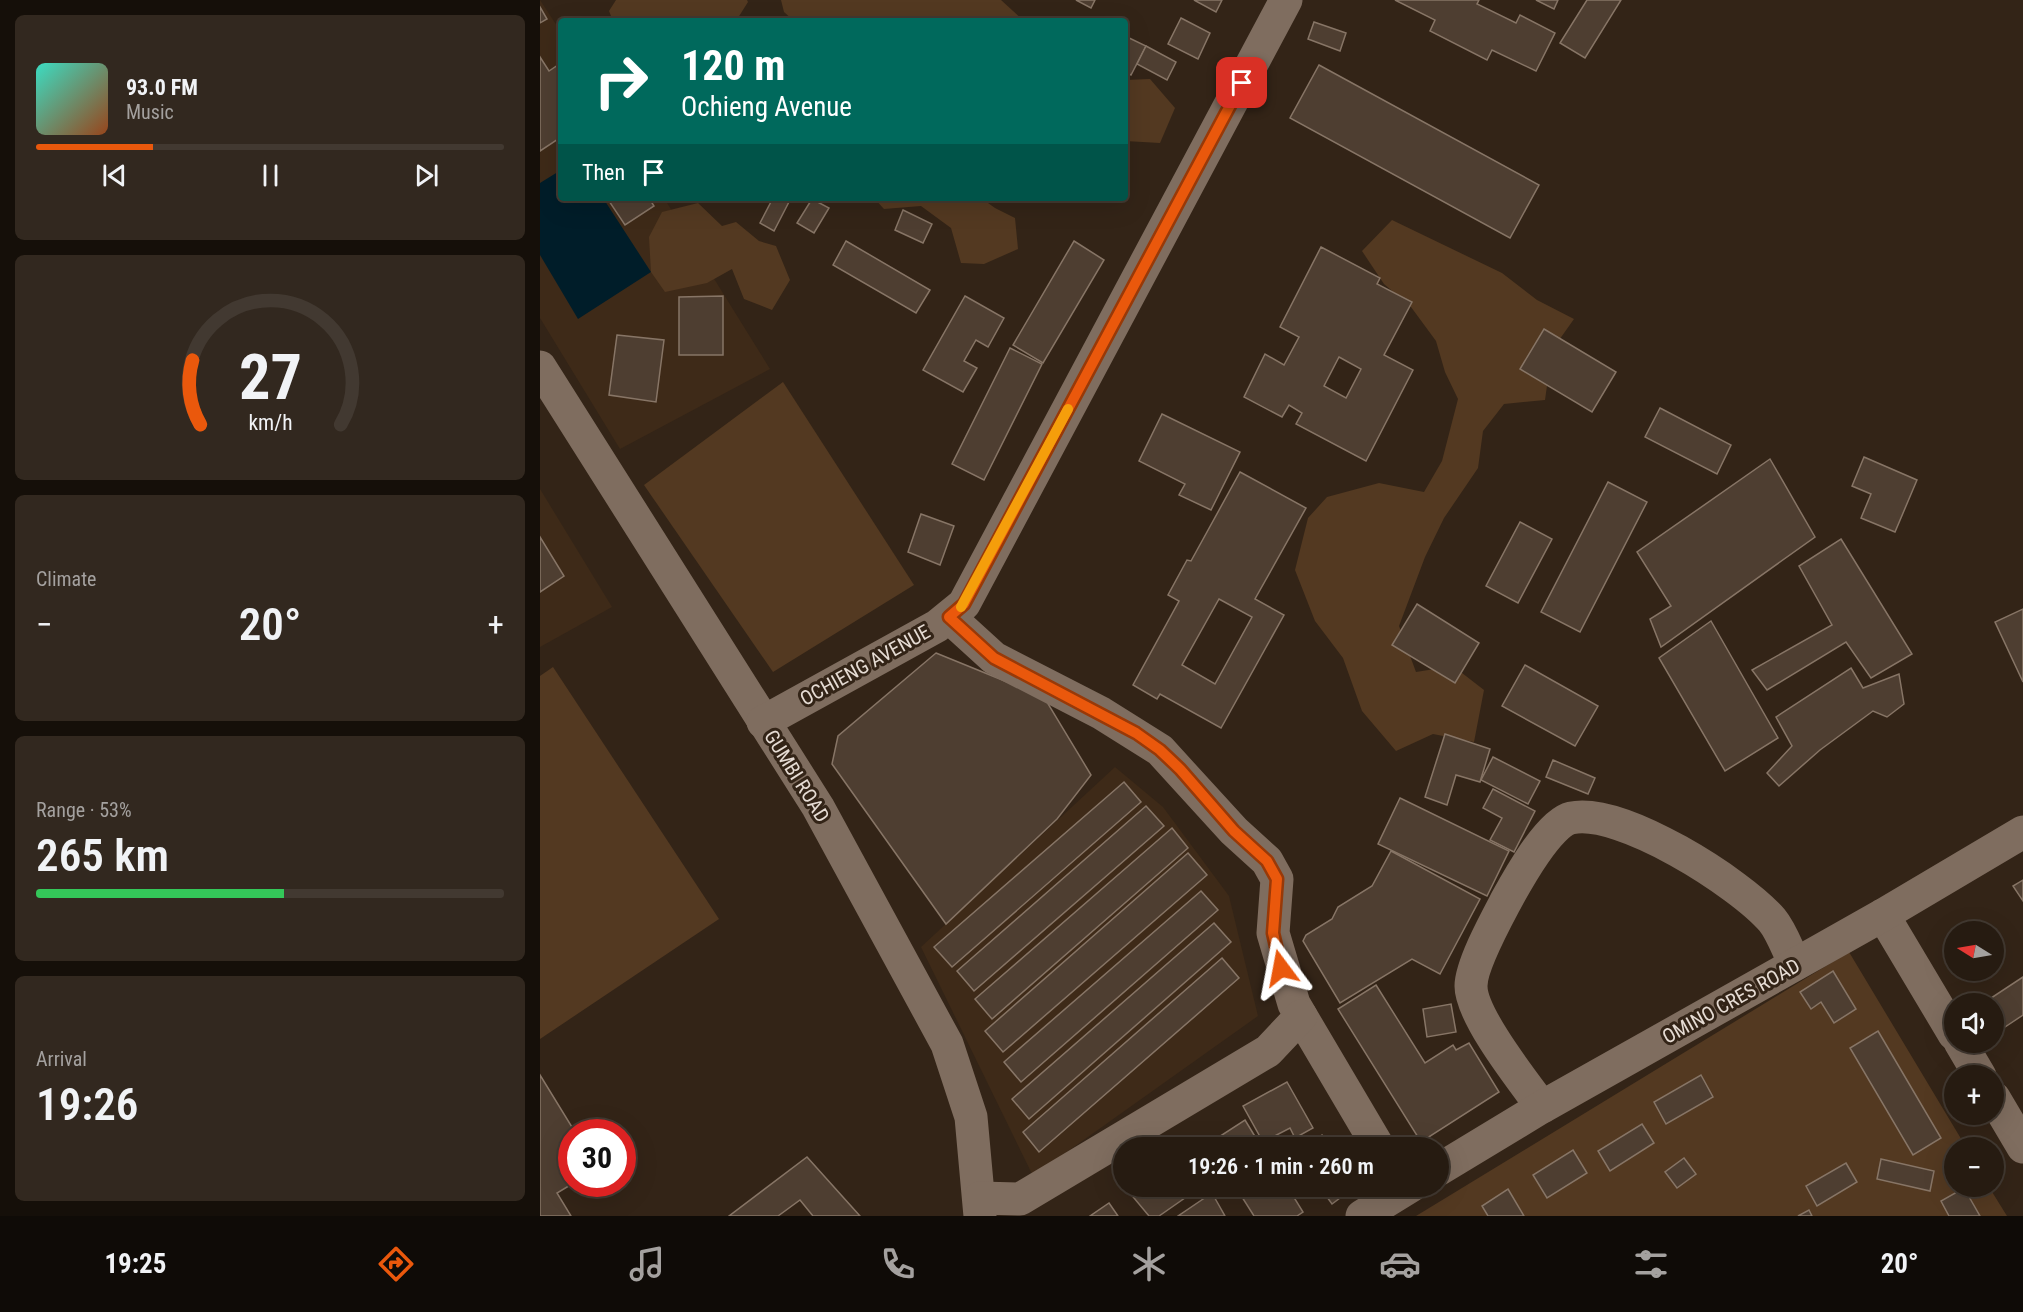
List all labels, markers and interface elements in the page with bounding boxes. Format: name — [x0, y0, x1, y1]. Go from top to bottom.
text: 120 m — [681, 41, 786, 90]
icon: right — [582, 42, 660, 120]
pin — [1216, 57, 1267, 108]
icon: arrive — [1225, 66, 1258, 99]
text: 93.0 FM — [126, 75, 198, 100]
text: Ochieng Avenue — [681, 91, 852, 123]
text: Music — [126, 100, 174, 124]
icon: arrive — [637, 156, 670, 189]
icon: previous — [98, 159, 131, 192]
icon: pause — [254, 159, 287, 192]
icon: next — [410, 159, 443, 192]
text: Then — [582, 160, 625, 185]
text: 27 — [238, 341, 302, 414]
text: km/h — [248, 410, 292, 435]
text: Climate — [36, 567, 96, 591]
text: 20° — [239, 598, 301, 651]
text: − — [36, 605, 53, 644]
text: + — [488, 605, 504, 644]
street label: OCHIENG AVENUE — [796, 619, 934, 711]
street label: GUMBI ROAD — [759, 726, 835, 826]
text: Range · 53% — [36, 798, 132, 822]
text: 265 km — [36, 829, 169, 882]
north arrow — [1944, 921, 2004, 981]
map controls — [1944, 921, 2004, 1197]
position arrow — [1249, 936, 1313, 1000]
street label: OMINO CRES ROAD — [1658, 953, 1804, 1049]
button: sound — [1944, 993, 2004, 1053]
text: Arrival — [36, 1047, 87, 1071]
button: + — [1944, 1065, 2004, 1125]
text: 19:26 — [36, 1078, 138, 1131]
speed limit sign: 30 — [558, 1119, 636, 1197]
button: − — [1944, 1137, 2004, 1197]
text: 19:26 · 1 min · 260 m — [1188, 1154, 1374, 1179]
icon: directions — [375, 1243, 417, 1285]
icon: music — [626, 1243, 668, 1285]
icon: phone — [877, 1243, 919, 1285]
icon: climate — [1128, 1243, 1170, 1285]
icon: car — [1379, 1243, 1421, 1285]
icon: filters — [1630, 1243, 1672, 1285]
text: 19:25 — [104, 1248, 166, 1280]
text: 20° — [1881, 1248, 1918, 1280]

